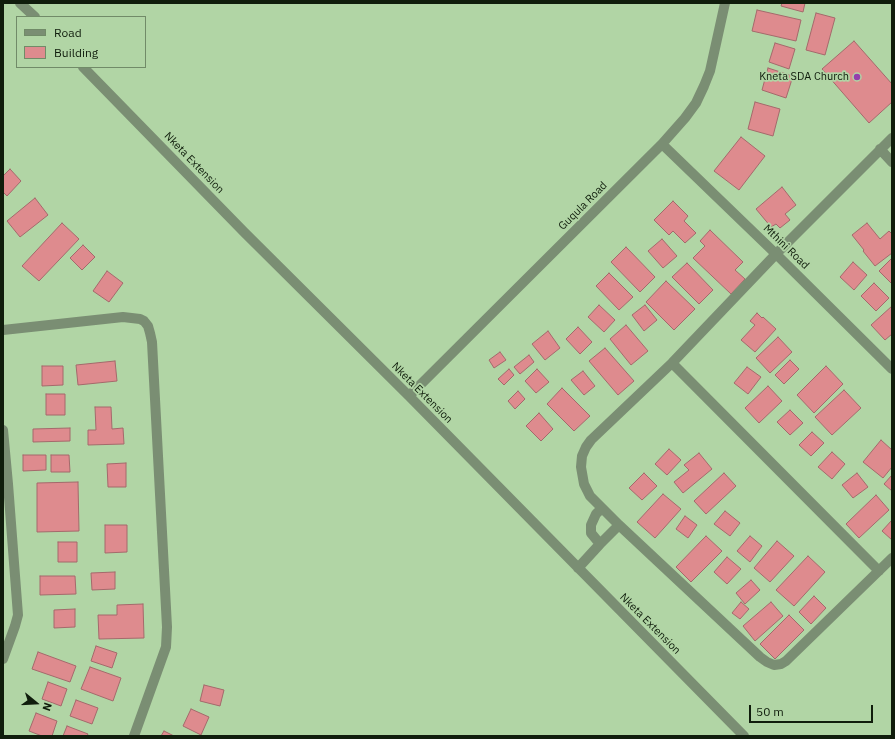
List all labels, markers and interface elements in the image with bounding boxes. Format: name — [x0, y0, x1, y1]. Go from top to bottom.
legend — [16, 16, 146, 68]
text: Road — [54, 25, 82, 40]
text: Building — [54, 45, 98, 60]
place label: Kneta SDA Church — [759, 70, 849, 84]
marker: Kneta SDA Church — [852, 72, 862, 82]
street label: Nketa Extension — [161, 130, 227, 196]
street label: Guqula Road — [556, 179, 610, 233]
street label: Mthini Road — [760, 222, 812, 272]
street label: Nketa Extension — [389, 360, 455, 426]
street label: Nketa Extension — [617, 591, 683, 657]
north arrow — [16, 683, 56, 723]
scale bar — [751, 697, 875, 723]
text: N — [40, 701, 55, 713]
text: 50 m — [756, 704, 784, 719]

